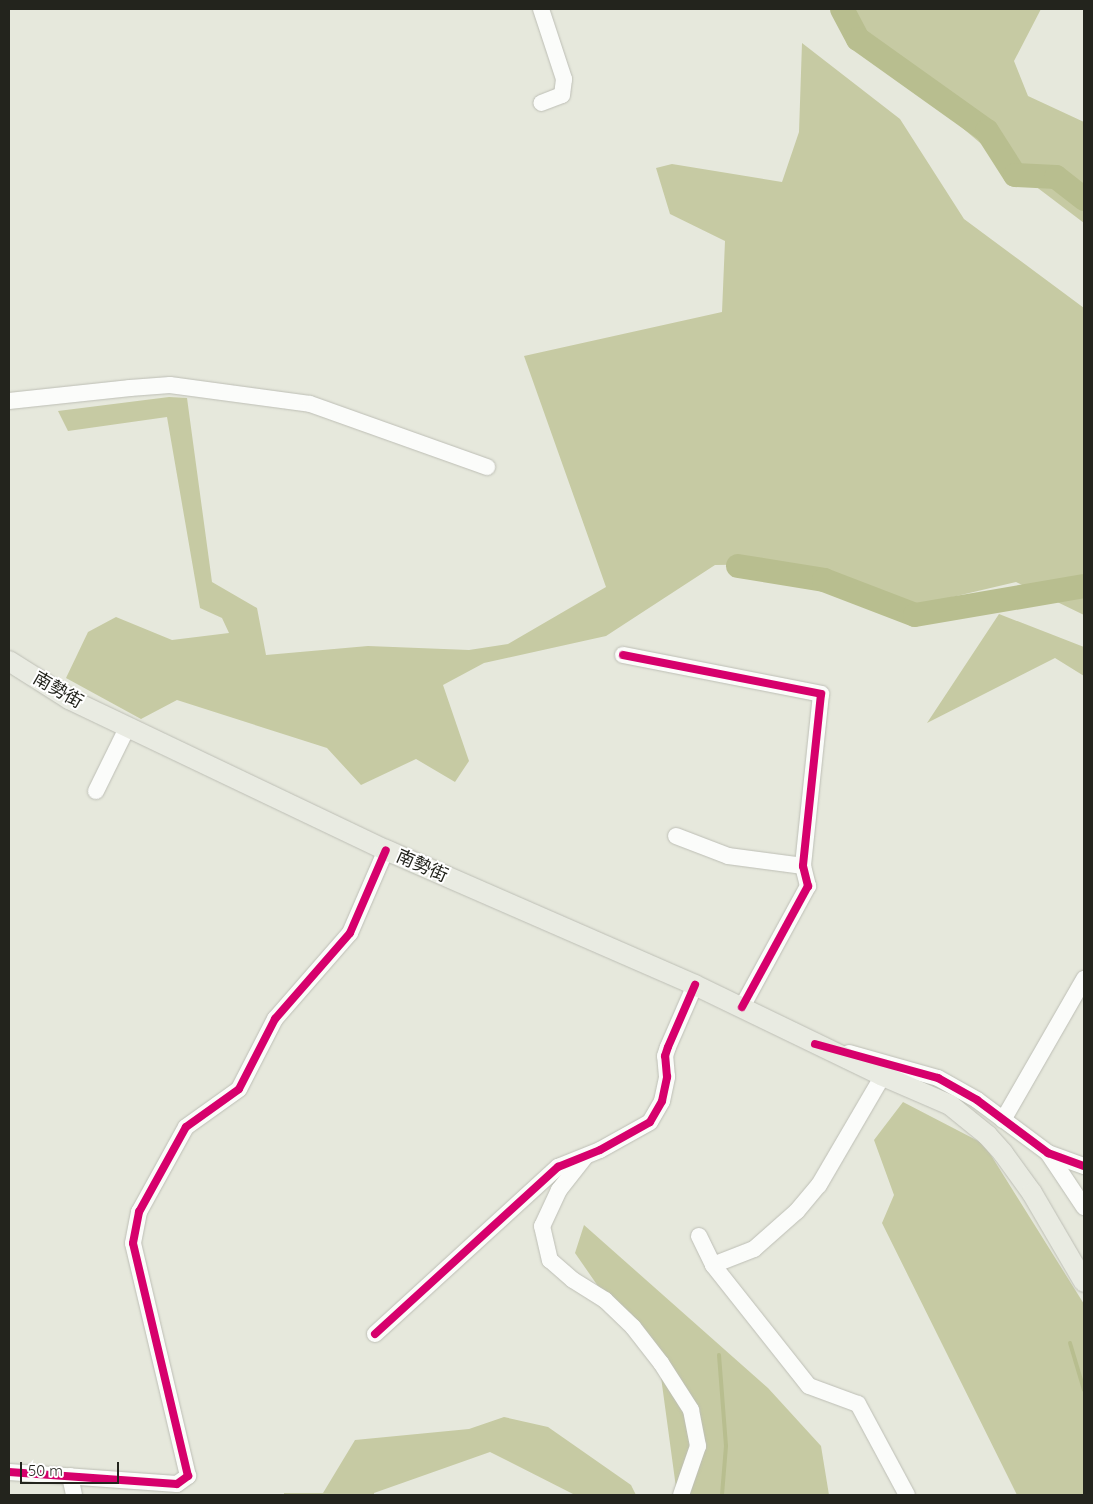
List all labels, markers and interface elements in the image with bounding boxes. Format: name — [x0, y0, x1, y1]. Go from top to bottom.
street label: 南勢街 — [29, 667, 87, 713]
street label: 南勢街 — [393, 845, 451, 887]
scale bar — [22, 1452, 121, 1484]
text: 50 m — [28, 1461, 63, 1480]

